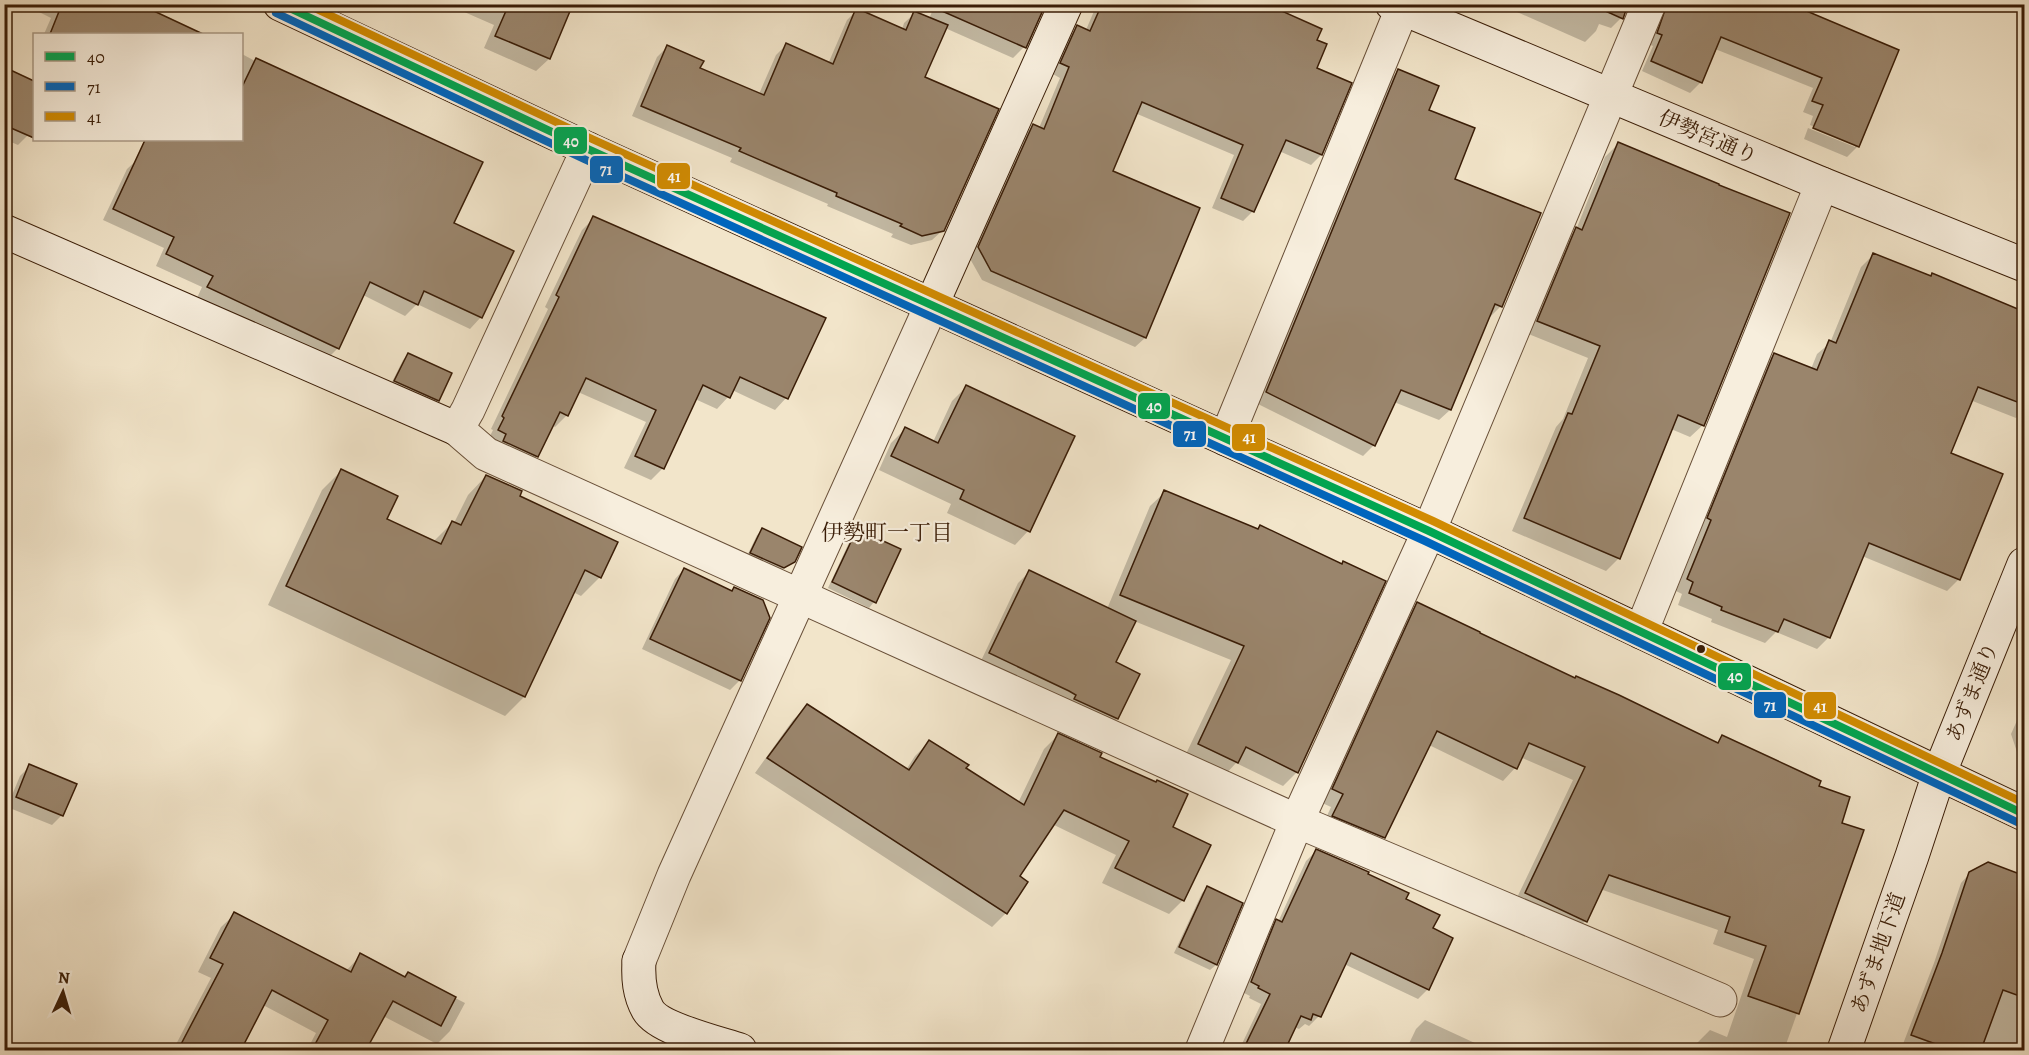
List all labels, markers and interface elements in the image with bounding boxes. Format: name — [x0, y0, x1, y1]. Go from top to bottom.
legend — [33, 33, 243, 141]
text: 40 — [87, 45, 105, 69]
text: 71 — [87, 75, 101, 99]
street label: 伊勢宮通り — [1654, 104, 1762, 170]
text: 41 — [87, 105, 101, 129]
line badge: 40 — [553, 126, 588, 155]
text: 40 — [563, 131, 579, 153]
line badge: 71 — [589, 155, 624, 184]
text: 71 — [600, 159, 613, 181]
line badge: 41 — [656, 162, 691, 190]
text: 41 — [667, 166, 681, 188]
line badge: 40 — [1137, 392, 1171, 420]
text: 40 — [1146, 396, 1162, 418]
line badge: 71 — [1172, 420, 1207, 448]
line badge: 41 — [1231, 423, 1266, 452]
text: 71 — [1184, 424, 1197, 446]
text: 41 — [1242, 427, 1256, 449]
district label: 伊勢町一丁目 — [821, 518, 953, 548]
street label: あずま通り — [1939, 638, 2005, 746]
unlabelled marker — [1695, 643, 1707, 655]
line badge: 40 — [1717, 662, 1752, 691]
text: 40 — [1727, 666, 1743, 688]
line badge: 71 — [1753, 691, 1787, 719]
line badge: 41 — [1803, 691, 1837, 720]
text: 71 — [1764, 695, 1777, 717]
text: 41 — [1813, 696, 1827, 718]
street label: あずま地下道 — [1844, 889, 1912, 1017]
north arrow — [33, 962, 93, 1022]
text: N — [57, 967, 71, 989]

